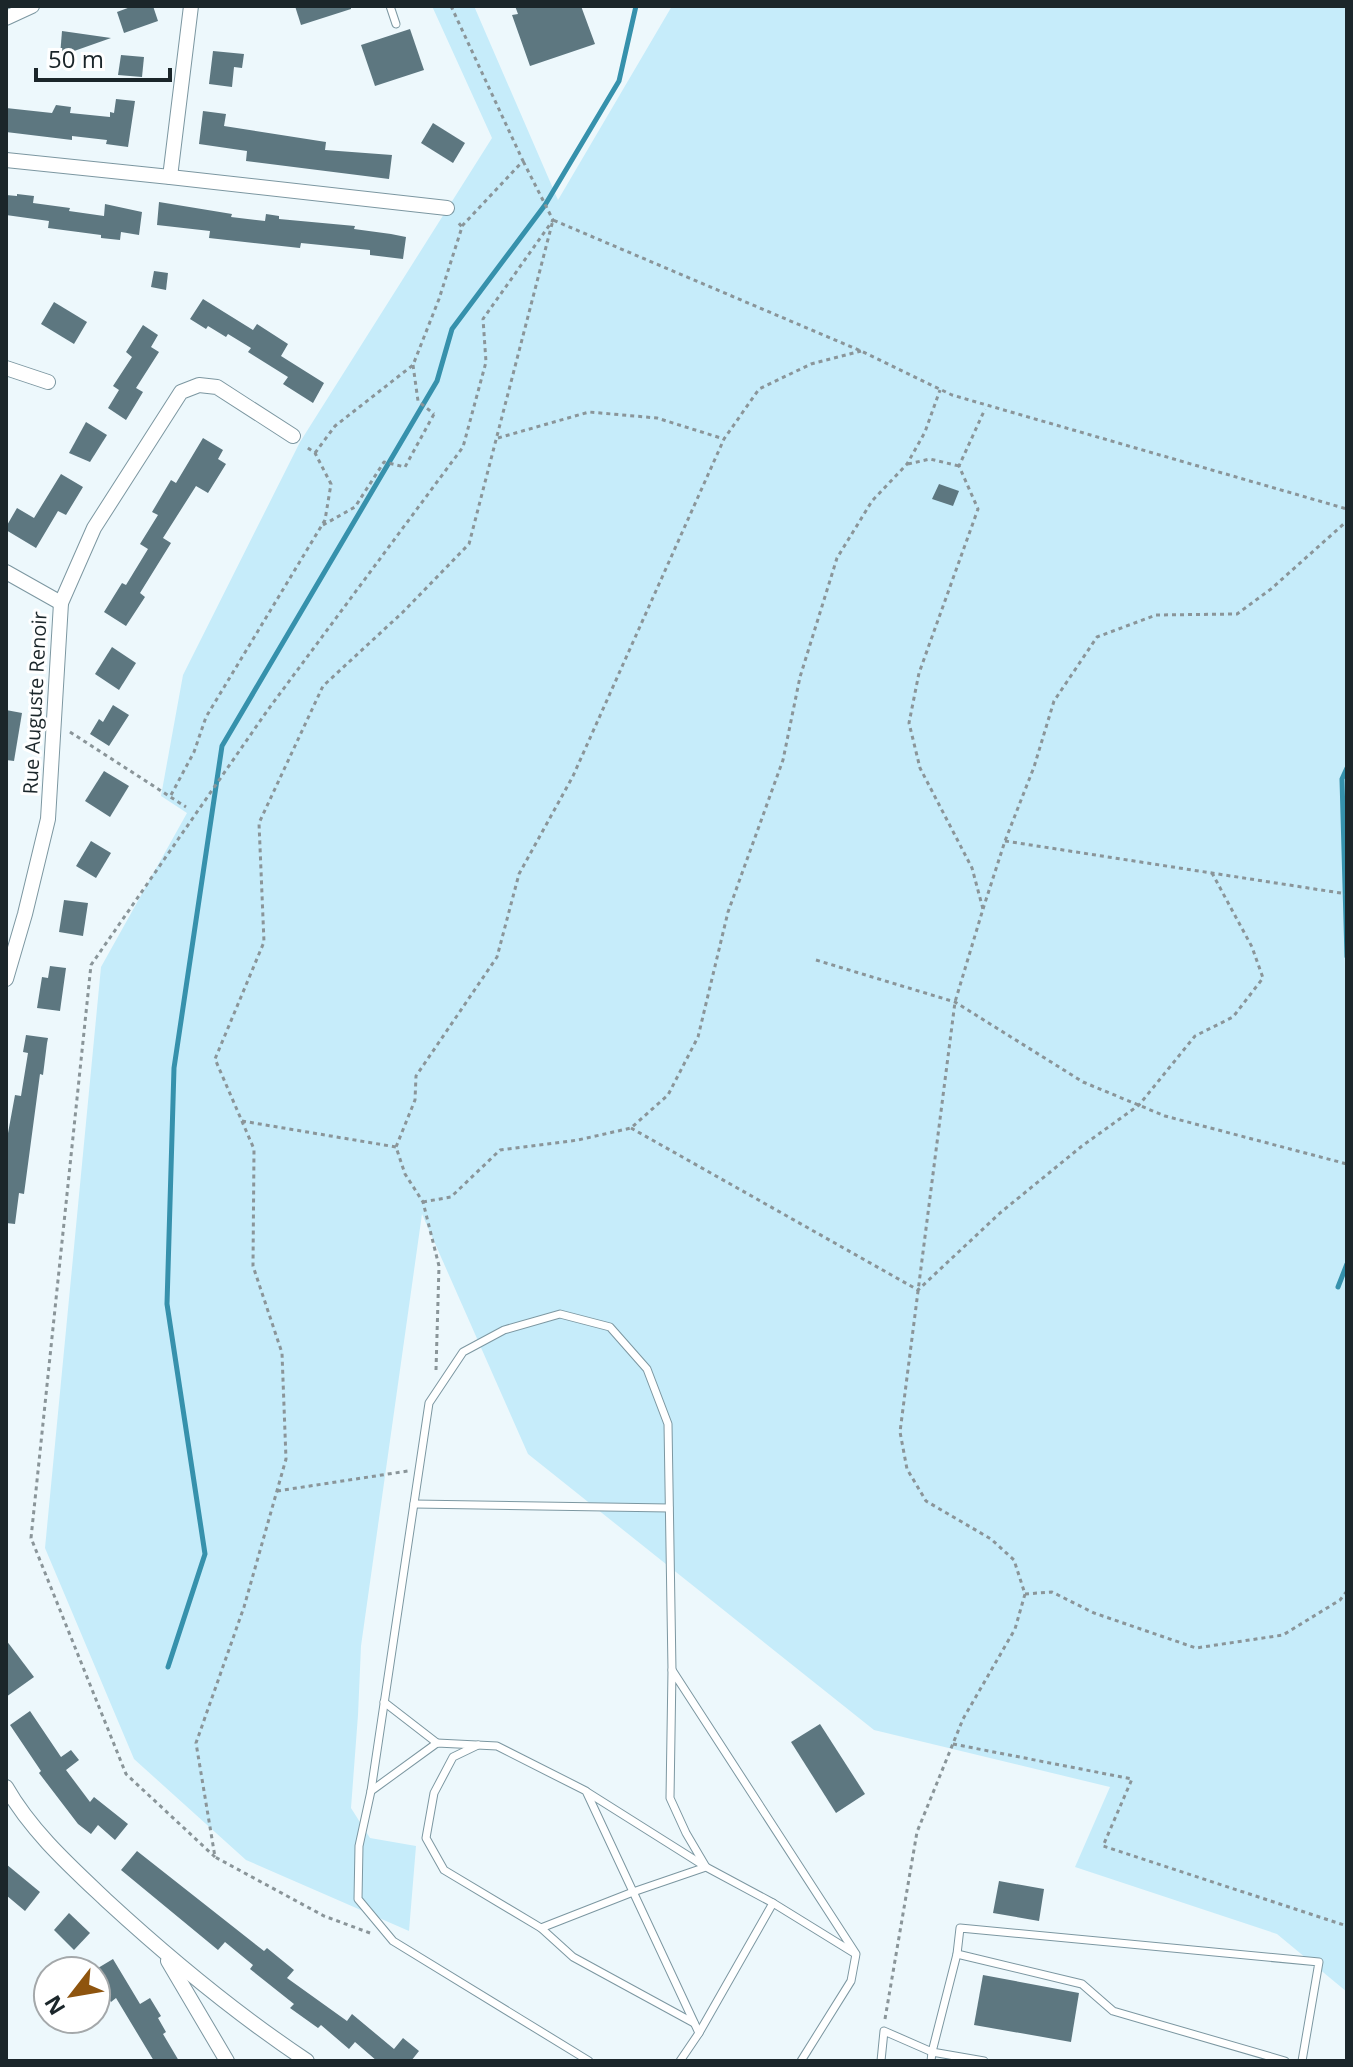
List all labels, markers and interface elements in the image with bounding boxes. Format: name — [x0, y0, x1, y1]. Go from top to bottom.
scale bar — [36, 32, 170, 82]
text: 50 m — [48, 42, 104, 75]
street label: Rue Auguste Renoir — [16, 611, 53, 795]
north arrow — [32, 1955, 112, 2035]
text: N — [37, 1990, 71, 2021]

